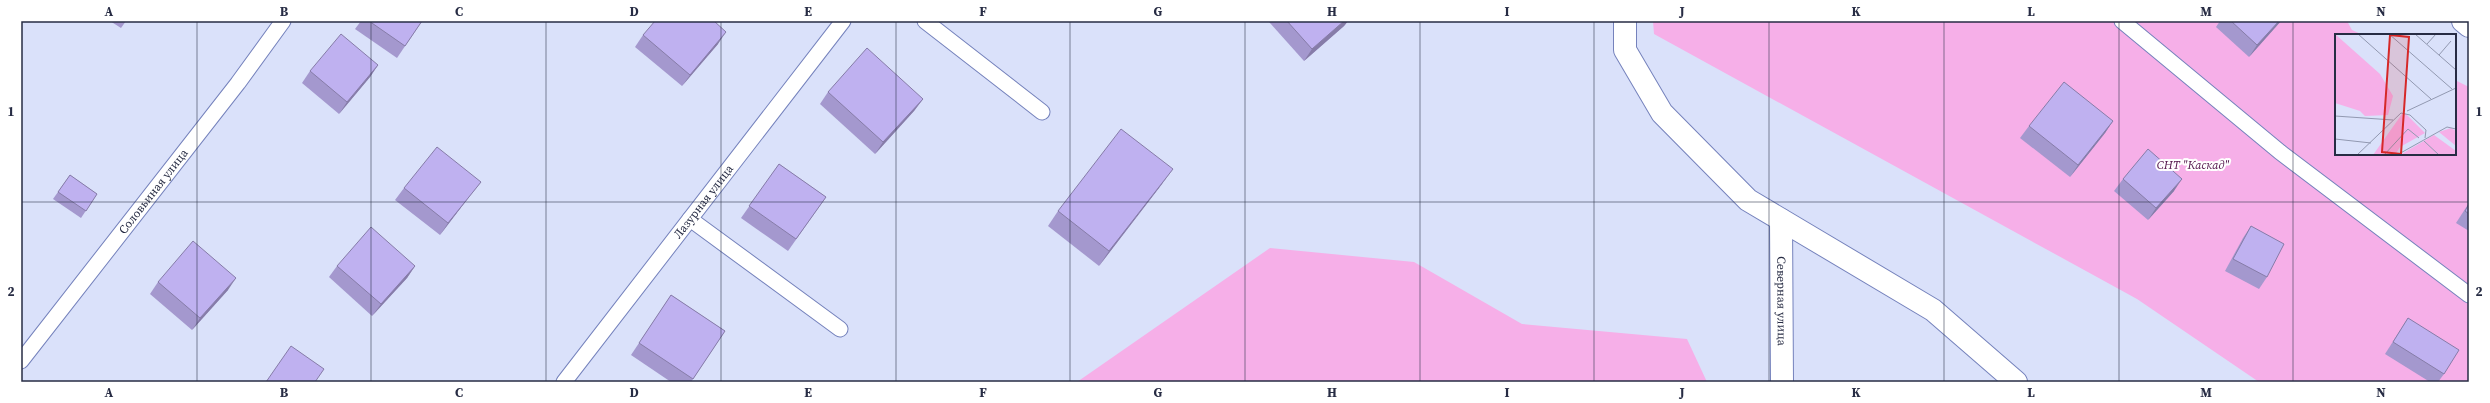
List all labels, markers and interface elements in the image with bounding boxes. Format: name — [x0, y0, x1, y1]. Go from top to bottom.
text: A — [105, 3, 114, 20]
text: B — [280, 3, 289, 20]
text: C — [455, 3, 463, 20]
text: D — [629, 3, 639, 20]
text: E — [804, 3, 812, 20]
text: F — [979, 3, 987, 20]
text: G — [1154, 3, 1163, 20]
text: H — [1327, 3, 1337, 20]
text: I — [1504, 3, 1510, 20]
text: J — [1678, 3, 1685, 20]
text: K — [1851, 3, 1861, 20]
text: L — [2027, 3, 2035, 20]
text: M — [2200, 3, 2212, 20]
text: N — [2376, 3, 2386, 20]
inset map — [2335, 34, 2456, 155]
text: 1 — [7, 103, 15, 120]
text: 1 — [2475, 103, 2483, 120]
street label: Соловьиная улица — [115, 145, 192, 237]
park label: СНТ "Каскад" — [2157, 157, 2229, 173]
street label: Лазурная улица — [670, 161, 738, 242]
street label: Северная улица — [1773, 256, 1790, 347]
text: 2 — [7, 283, 15, 300]
text: 2 — [2475, 283, 2483, 300]
text: A — [105, 384, 114, 401]
text: B — [280, 384, 289, 401]
text: C — [455, 384, 463, 401]
text: D — [629, 384, 639, 401]
text: E — [804, 384, 812, 401]
text: F — [979, 384, 987, 401]
text: G — [1154, 384, 1163, 401]
text: H — [1327, 384, 1337, 401]
text: I — [1504, 384, 1510, 401]
text: J — [1678, 384, 1685, 401]
text: K — [1851, 384, 1861, 401]
text: L — [2027, 384, 2035, 401]
text: M — [2200, 384, 2212, 401]
text: N — [2376, 384, 2386, 401]

